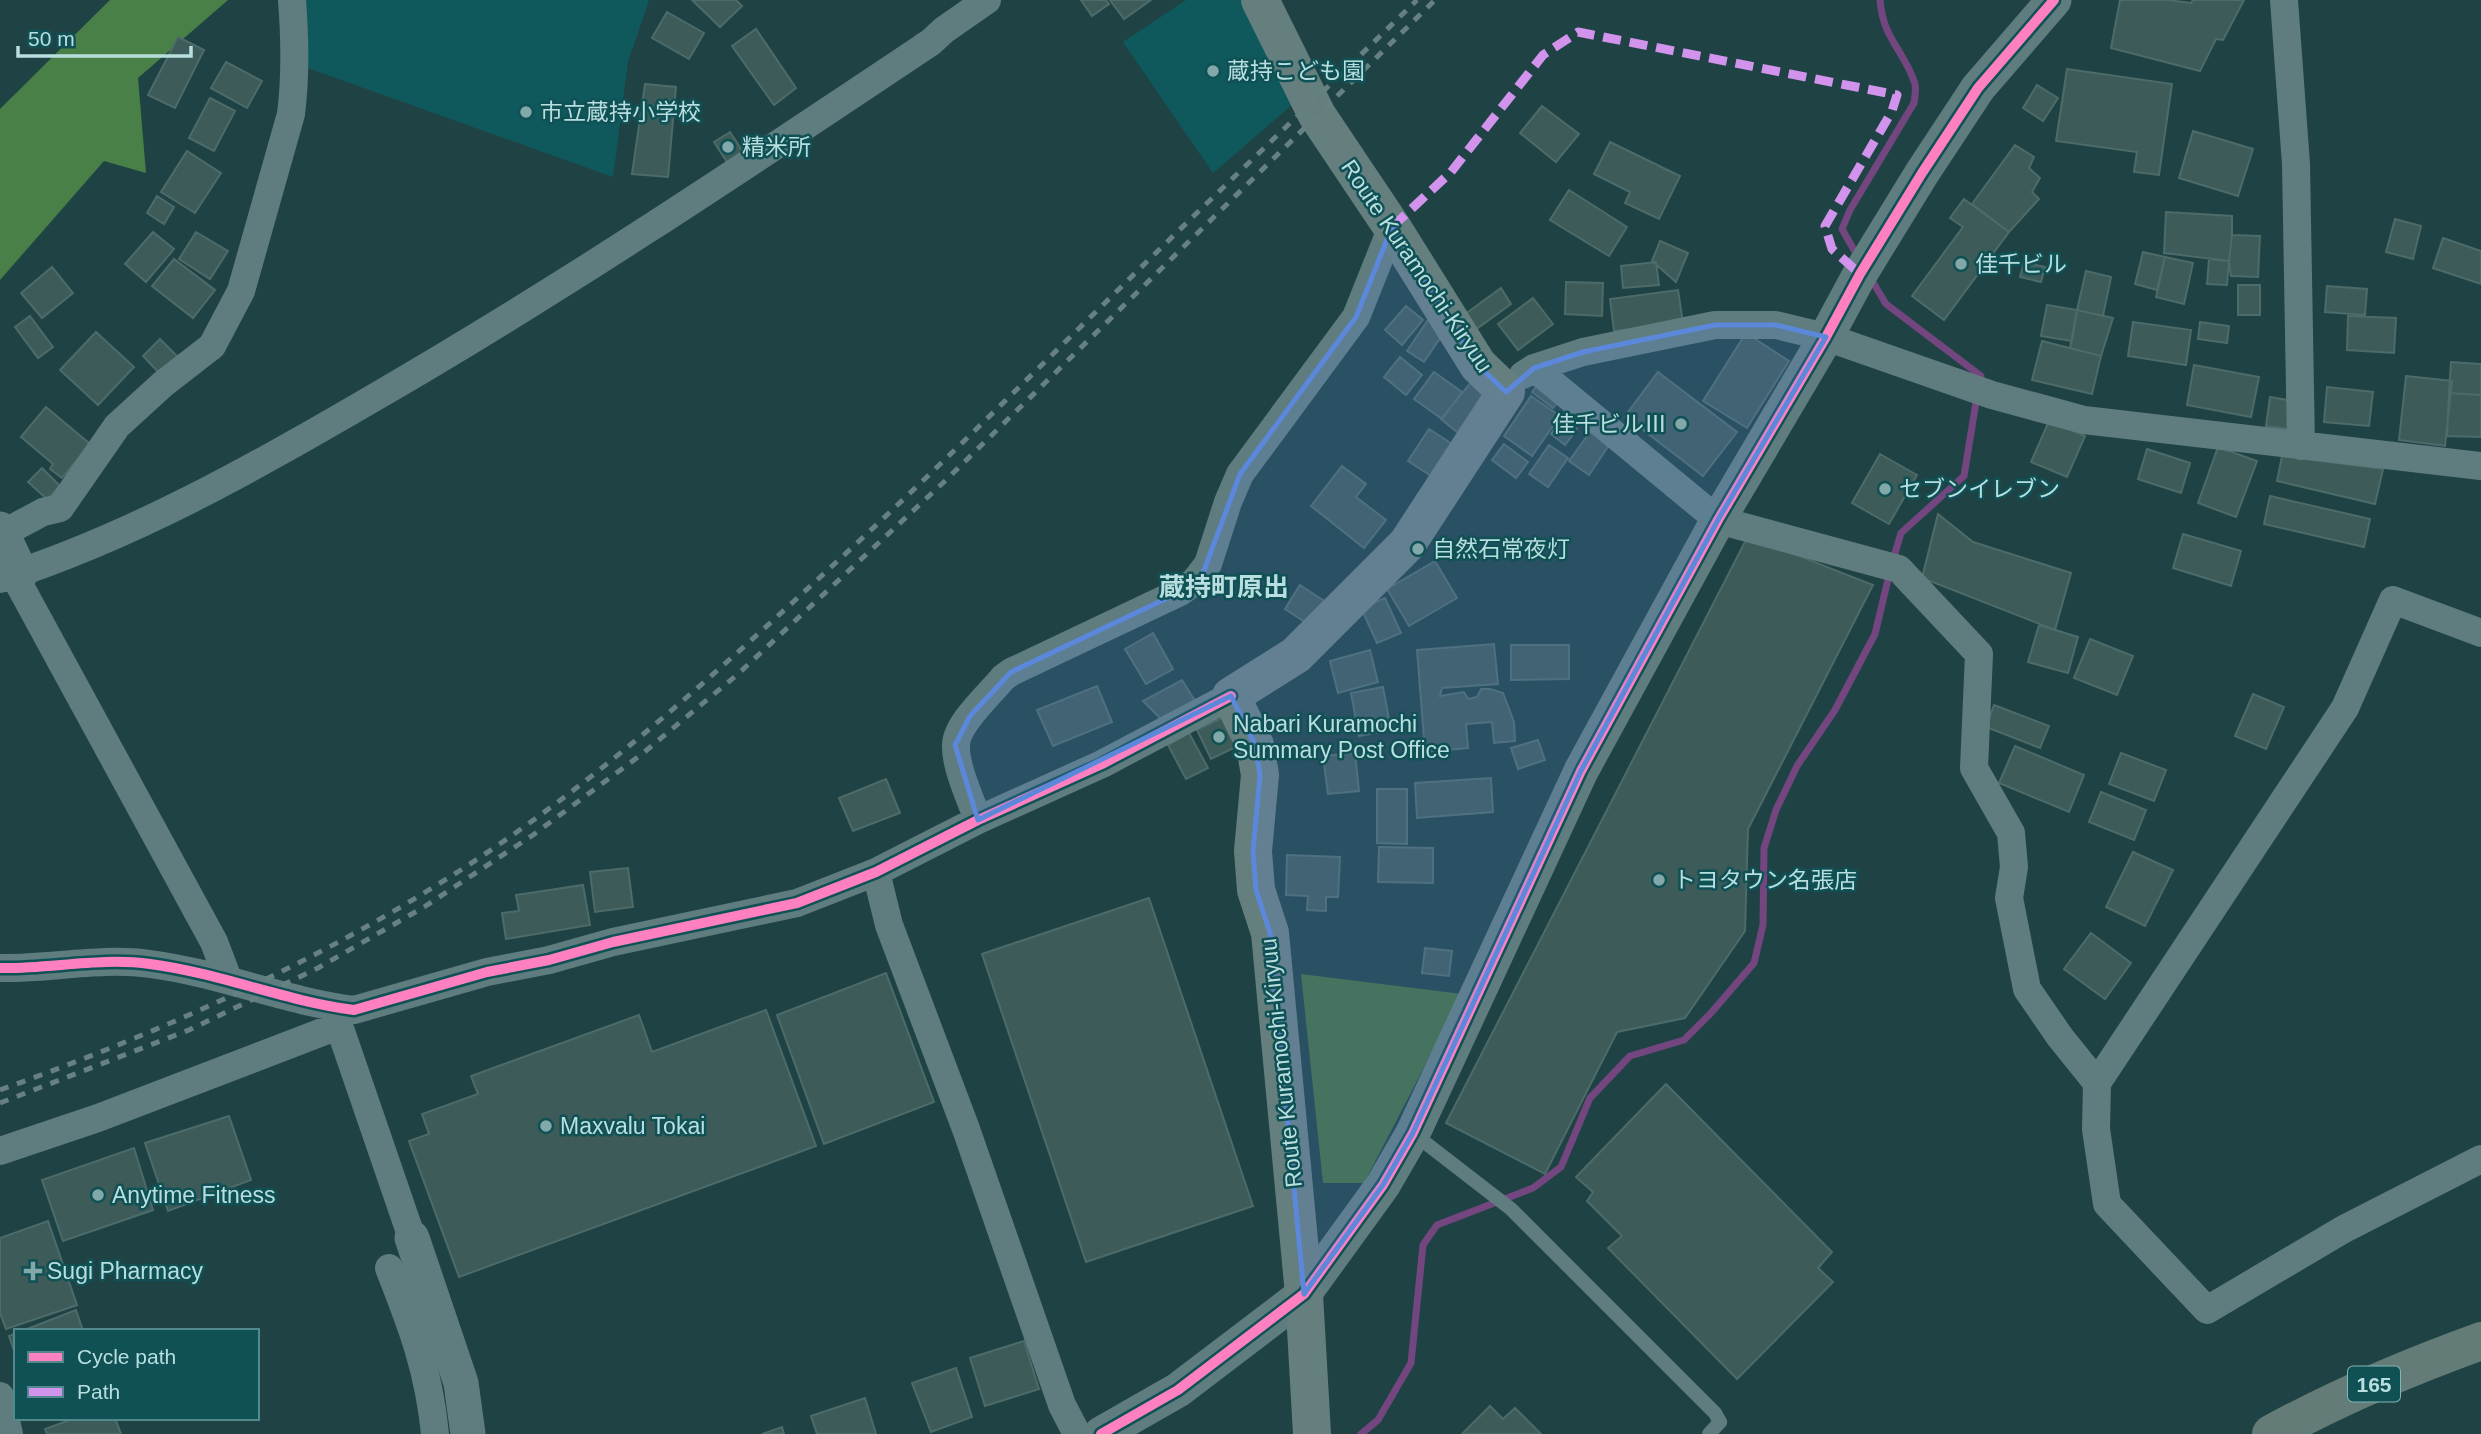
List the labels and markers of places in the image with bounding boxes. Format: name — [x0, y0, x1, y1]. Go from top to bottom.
place label: 蔵持こども園 — [1227, 58, 1365, 84]
marker: 蔵持こども園 — [1205, 63, 1221, 79]
place label: 市立蔵持小学校 — [540, 99, 701, 125]
marker: 市立蔵持小学校 — [518, 104, 534, 120]
place label: 精米所 — [742, 134, 811, 160]
marker: 精米所 — [720, 139, 736, 155]
place label: 佳千ビル — [1975, 251, 2067, 277]
marker: 佳千ビル — [1953, 256, 1969, 272]
place label: 佳千ビルⅢ — [1552, 411, 1667, 437]
marker: 佳千ビルⅢ — [1673, 416, 1689, 432]
place label: セブンイレブン — [1899, 476, 2060, 502]
marker: セブンイレブン — [1877, 481, 1893, 497]
place label: 自然石常夜灯 — [1432, 536, 1570, 562]
marker: 自然石常夜灯 — [1410, 541, 1426, 557]
place label: Nabari Kuramochi Summary Post Office — [1233, 711, 1450, 763]
marker: Nabari Kuramochi Summary Post Office — [1211, 729, 1227, 745]
place label: トヨタウン名張店 — [1673, 867, 1857, 893]
marker: トヨタウン名張店 — [1651, 872, 1667, 888]
place label: Maxvalu Tokai — [560, 1113, 705, 1139]
marker: Maxvalu Tokai — [538, 1118, 554, 1134]
place label: Anytime Fitness — [112, 1182, 276, 1208]
marker: Anytime Fitness — [90, 1187, 106, 1203]
place label: Sugi Pharmacy — [47, 1258, 203, 1284]
marker: Sugi Pharmacy — [25, 1263, 41, 1279]

